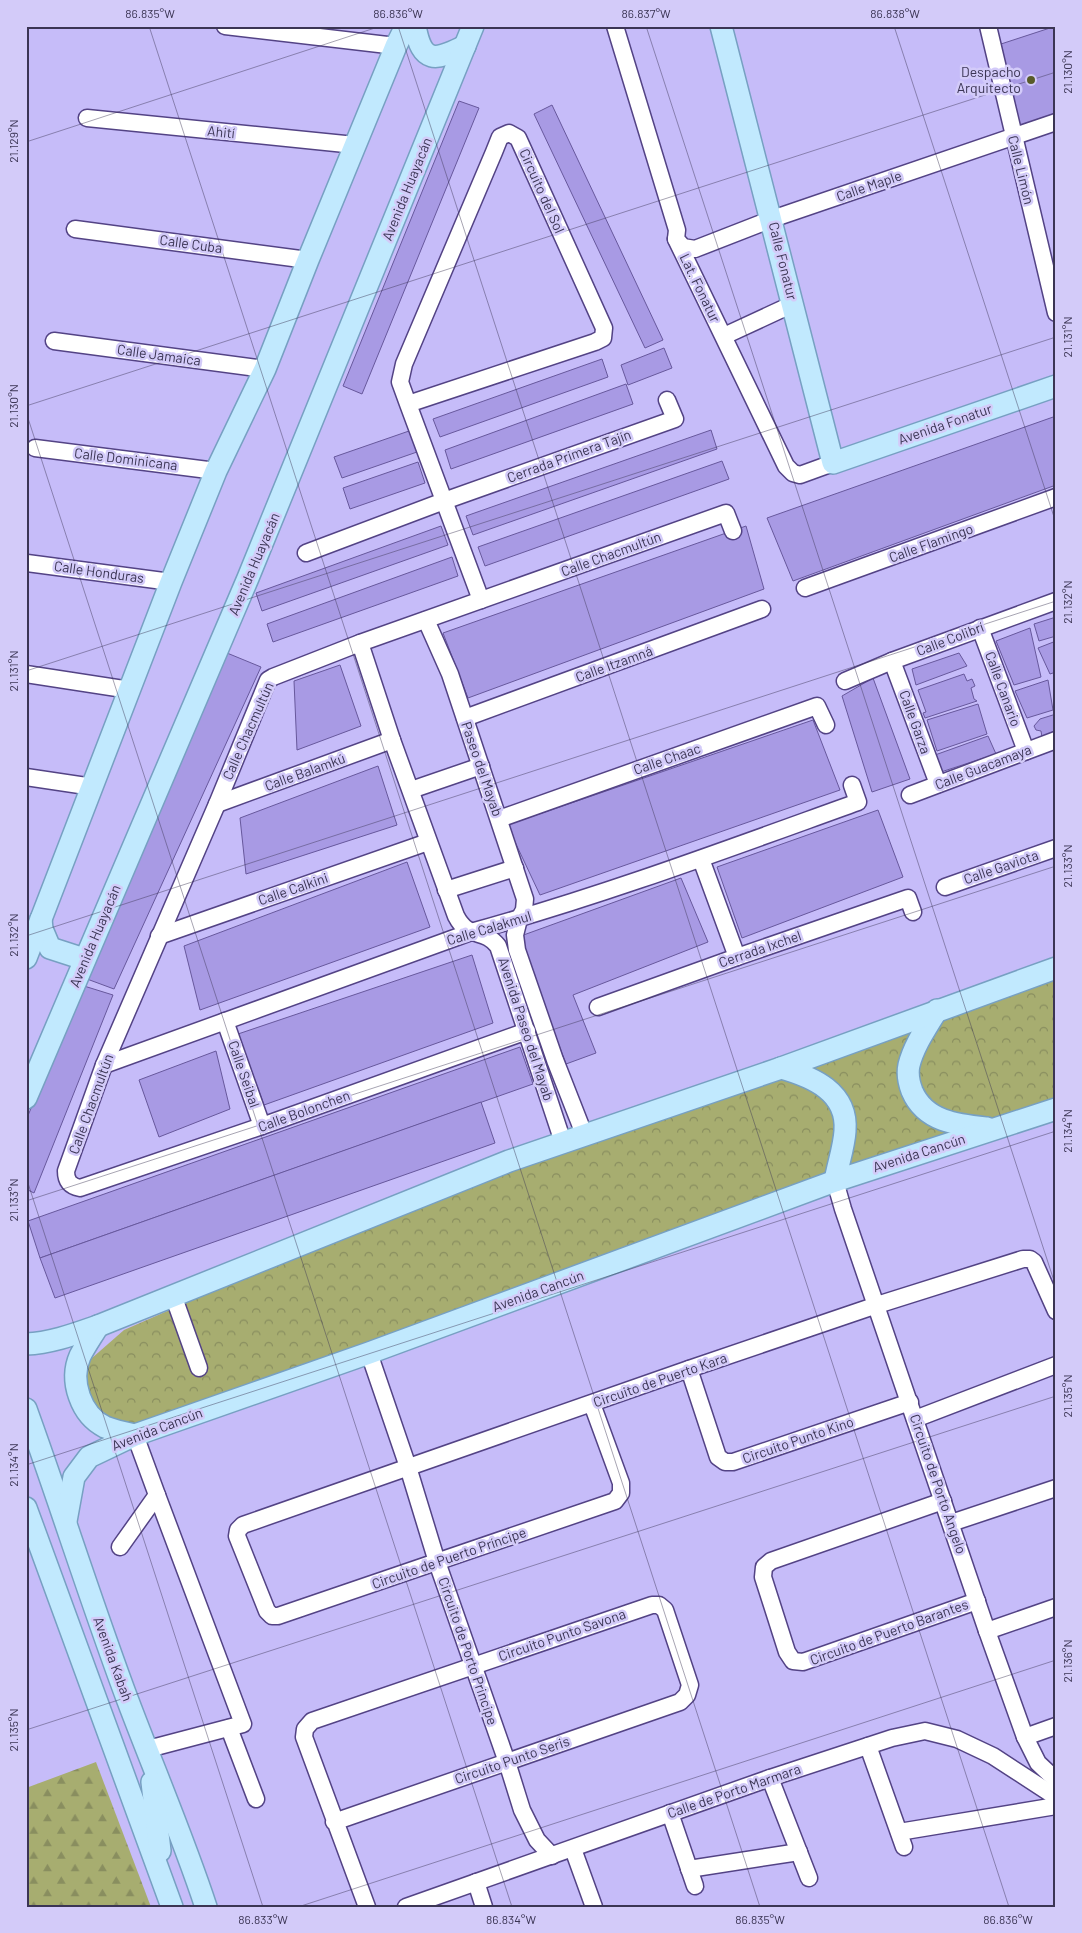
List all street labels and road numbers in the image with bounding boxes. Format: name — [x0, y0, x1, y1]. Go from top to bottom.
street label: Ahití — [206, 122, 236, 141]
street label: Calle Limón — [1005, 134, 1038, 206]
street label: Avenida Huayacán — [378, 135, 435, 243]
street label: Circuito del Sol — [516, 146, 569, 236]
street label: Calle Maple — [834, 166, 904, 205]
street label: Calle Fonatur — [766, 220, 801, 302]
street label: Calle Cuba — [159, 231, 223, 256]
street label: Lat. Fonatur — [677, 251, 724, 325]
street label: Calle Jamaica — [116, 340, 202, 369]
street label: Avenida Fonatur — [896, 400, 994, 448]
street label: Cerrada Primera Tajín — [505, 425, 633, 486]
street label: Calle Dominicana — [73, 444, 179, 473]
street label: Avenida Huayacán — [224, 510, 283, 618]
street label: Calle Flamingo — [886, 519, 975, 566]
street label: Calle Chacmultún — [558, 528, 663, 580]
street label: Calle Honduras — [53, 557, 145, 586]
street label: Calle Colibrí — [914, 618, 986, 659]
street label: Calle Itzamná — [573, 642, 655, 685]
street label: Calle Canario — [982, 649, 1025, 729]
street label: Calle Chacmultún — [218, 679, 277, 782]
street label: Calle Garza — [896, 688, 935, 756]
street label: Paseo del Mayab — [458, 719, 507, 819]
street label: Calle Chaac — [631, 739, 703, 778]
street label: Calle Guacamaya — [932, 740, 1034, 793]
street label: Calle Balamkú — [262, 749, 347, 794]
street label: Calle Gaviota — [961, 846, 1040, 887]
street label: Calle Calkini — [256, 869, 330, 908]
street label: Avenida Huayacán — [65, 882, 124, 990]
street label: Calle Calakmul — [445, 907, 533, 948]
street label: Cerrada Ixchel — [716, 926, 803, 971]
street label: Avenida Paseo del Mayab — [495, 955, 558, 1103]
street label: Calle Seibal — [225, 1038, 264, 1109]
street label: Calle Chacmultún — [65, 1051, 117, 1156]
street label: Calle Bolonchen — [255, 1086, 352, 1135]
street label: Avenida Cancún — [871, 1130, 967, 1175]
street label: Avenida Cancún — [490, 1266, 586, 1315]
street label: Circuito de Puerto Kara — [591, 1349, 729, 1410]
street label: Avenida Cancún — [109, 1403, 205, 1454]
street label: Circuito de Porto Angelo — [907, 1412, 970, 1556]
street label: Circuito Punto Kino — [740, 1413, 856, 1467]
street label: Circuito de Puerto Príncipe — [369, 1523, 528, 1592]
street label: Circuito de Porto Principe — [435, 1575, 502, 1727]
street label: Circuito de Puerto Barantes — [807, 1595, 970, 1668]
street label: Circuito Punto Savona — [496, 1605, 628, 1664]
street label: Avenida Kabah — [90, 1614, 137, 1703]
street label: Circuito Punto Seris — [452, 1732, 572, 1787]
street label: Calle de Porto Marmara — [665, 1760, 803, 1821]

